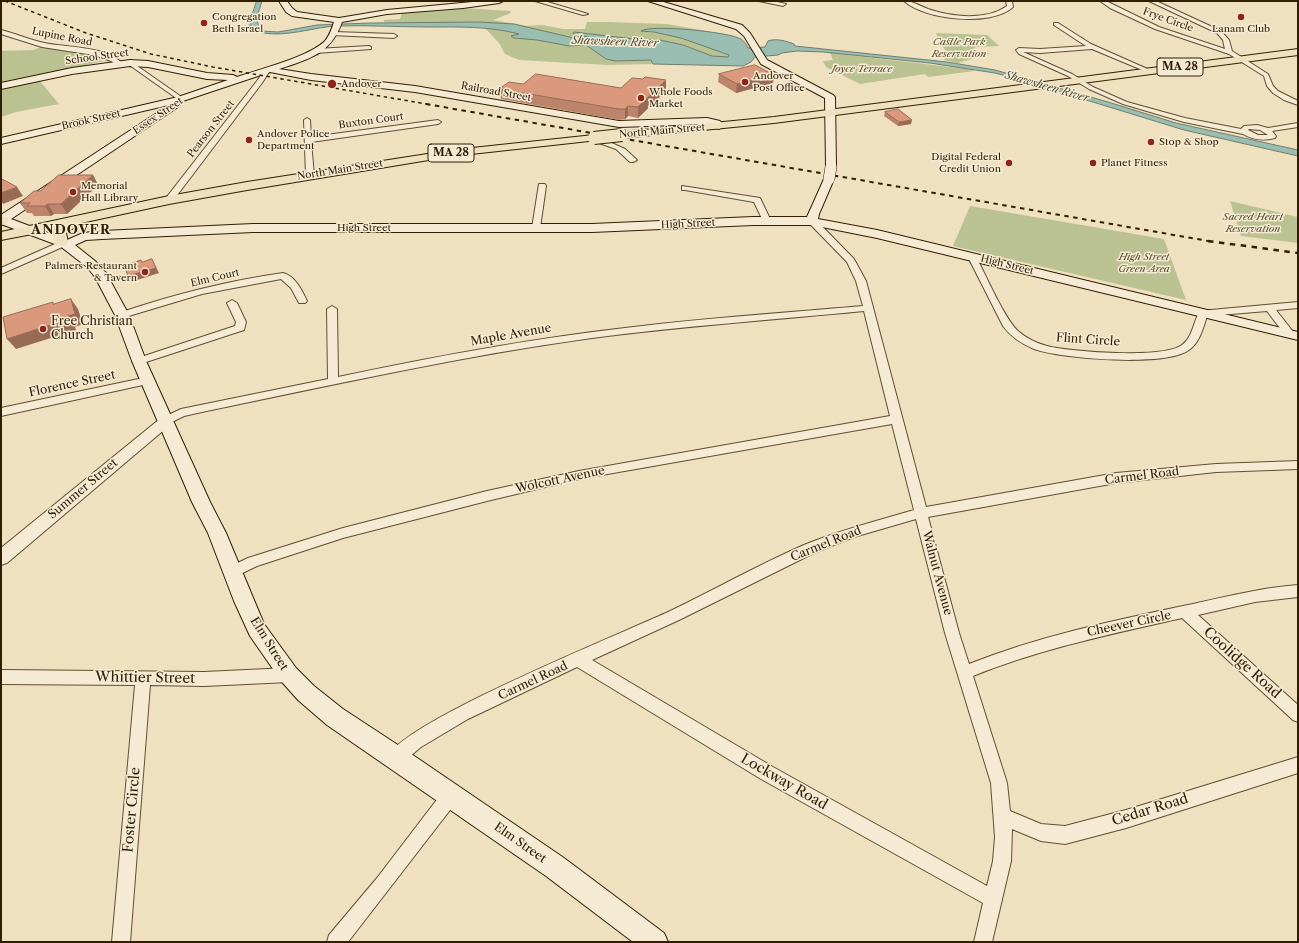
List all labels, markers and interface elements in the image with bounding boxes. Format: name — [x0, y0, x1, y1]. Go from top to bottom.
street label: Frye Circle — [1141, 5, 1195, 35]
place label: Congregation Beth Israel — [212, 11, 277, 34]
marker: Lanam Club — [1236, 12, 1246, 22]
marker: Congregation Beth Israel — [199, 18, 209, 28]
place label: Lanam Club — [1212, 23, 1270, 35]
street label: Lupine Road — [31, 25, 93, 49]
water label: Shawsheen River — [571, 34, 659, 50]
park label: Castle Park Reservation — [932, 36, 986, 60]
street label: School Street — [65, 47, 129, 67]
road number: MA 28 — [1157, 58, 1203, 76]
park label: Joyce Terrace — [832, 63, 892, 75]
water label: Shawsheen River — [1003, 69, 1091, 105]
place label: Andover Post Office — [753, 70, 805, 94]
marker: Andover Post Office — [740, 77, 750, 87]
marker: Andover — [326, 78, 338, 90]
place label: Andover — [341, 78, 382, 90]
street label: Railroad Street — [460, 80, 532, 104]
place label: Whole Foods Market — [649, 86, 713, 110]
marker: Whole Foods Market — [636, 93, 646, 103]
street label: Essex Street — [131, 95, 185, 137]
street label: Pearson Street — [185, 98, 237, 160]
street label: Brook Street — [60, 107, 122, 133]
street label: Buxton Court — [338, 111, 404, 131]
street label: North Main Street — [618, 121, 706, 141]
place label: Andover Police Department — [257, 128, 330, 152]
marker: Andover Police Department — [244, 135, 254, 145]
place label: Stop & Shop — [1159, 136, 1219, 148]
marker: Stop & Shop — [1146, 137, 1156, 147]
road number: MA 28 — [428, 144, 474, 162]
place label: Digital Federal Credit Union — [931, 151, 1001, 174]
street label: North Main Street — [296, 157, 384, 183]
place label: Planet Fitness — [1101, 157, 1168, 169]
marker: Digital Federal Credit Union — [1004, 158, 1014, 168]
marker: Planet Fitness — [1088, 158, 1098, 168]
place label: Memorial Hall Library — [81, 180, 138, 204]
marker: Memorial Hall Library — [68, 187, 78, 197]
park label: Sacred Heart Reservation — [1223, 211, 1283, 234]
street label: High Street — [661, 217, 715, 231]
district label: ANDOVER — [31, 222, 111, 238]
street label: High Street — [337, 222, 391, 234]
park label: High Street Green Area — [1118, 251, 1170, 274]
street label: High Street — [979, 253, 1035, 277]
place label: Palmers Restaurant & Tavern — [45, 260, 137, 284]
marker: Palmers Restaurant & Tavern — [140, 267, 150, 277]
street label: Elm Court — [189, 267, 241, 289]
place label: Free Christian Church — [51, 315, 133, 343]
street label: Maple Avenue — [469, 321, 553, 349]
marker: Free Christian Church — [38, 324, 48, 334]
street label: Flint Circle — [1055, 331, 1121, 349]
street label: Florence Street — [27, 368, 117, 400]
street label: Summer Street — [45, 456, 121, 522]
street label: Wolcott Avenue — [514, 463, 606, 497]
street label: Carmel Road — [1104, 464, 1180, 488]
street label: Carmel Road — [789, 523, 863, 565]
street label: Walnut Avenue — [919, 529, 955, 617]
street label: Cheever Circle — [1086, 608, 1172, 640]
street label: Elm Street — [247, 615, 291, 673]
street label: Coolidge Road — [1200, 624, 1284, 702]
street label: Carmel Road — [496, 659, 570, 703]
street label: Whittier Street — [95, 669, 195, 687]
street label: Lockway Road — [738, 750, 830, 814]
street label: Foster Circle — [120, 767, 144, 853]
street label: Cedar Road — [1110, 790, 1190, 830]
street label: Elm Street — [491, 820, 549, 866]

